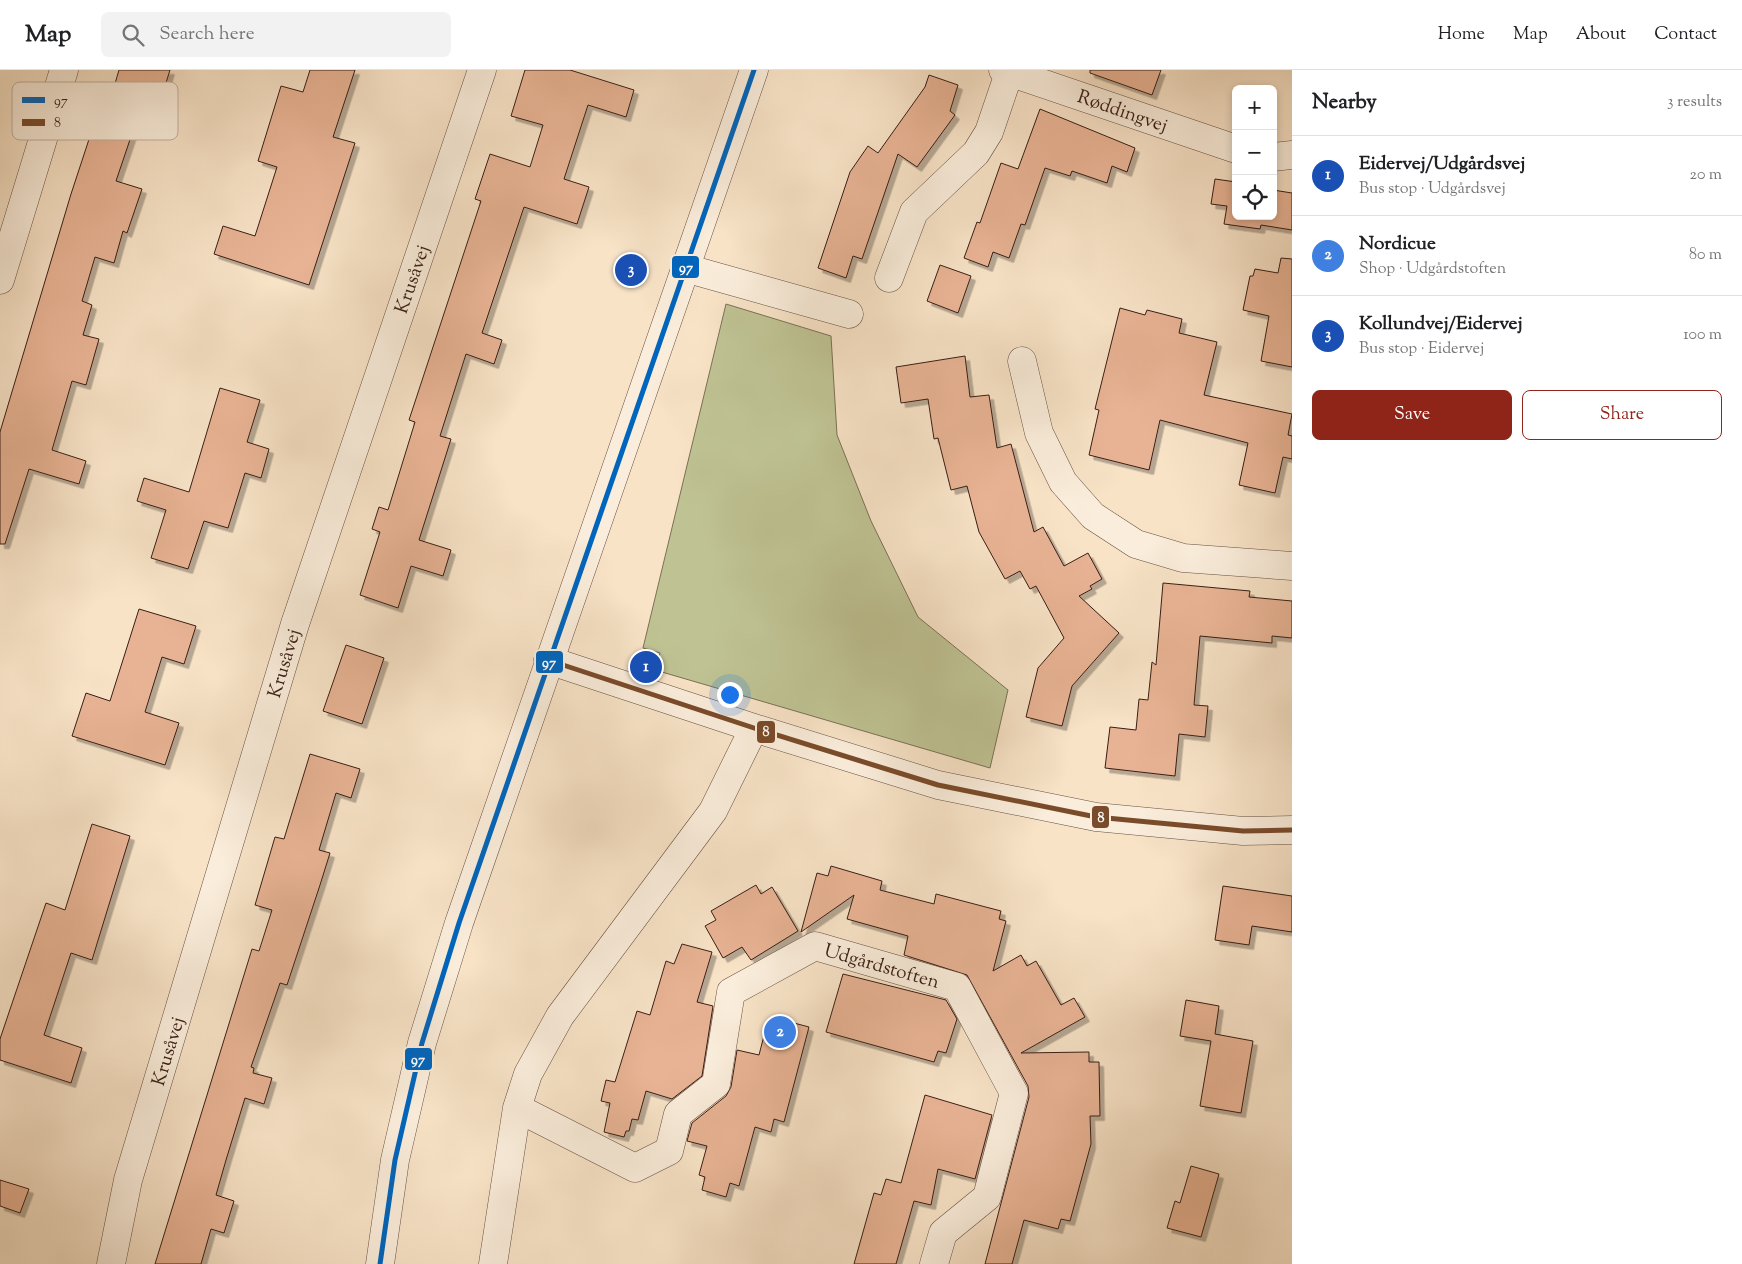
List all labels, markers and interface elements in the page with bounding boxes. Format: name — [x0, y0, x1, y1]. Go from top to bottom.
search box — [101, 12, 451, 57]
text: Map — [25, 18, 71, 52]
icon: search — [119, 21, 147, 49]
text: Search here — [159, 21, 255, 48]
text: Home — [1438, 22, 1485, 48]
text: Map — [1513, 22, 1548, 48]
text: About — [1576, 22, 1626, 48]
text: Contact — [1654, 22, 1717, 48]
legend — [12, 82, 178, 140]
street label: Røddingvej — [1073, 84, 1171, 140]
map controls — [1232, 85, 1277, 220]
button: + — [1232, 85, 1277, 130]
text: Nearby — [1312, 88, 1377, 118]
text: 3 results — [1667, 91, 1722, 114]
text: 97 — [54, 92, 68, 112]
text: 8 — [54, 114, 61, 134]
button: − — [1232, 130, 1277, 175]
text: Eidervej/Udgårdsvej — [1359, 151, 1525, 178]
text: 1 — [1325, 164, 1331, 187]
text: 20 m — [1689, 164, 1722, 187]
button: locate — [1232, 175, 1277, 220]
text: Bus stop · Udgårdsvej — [1359, 178, 1506, 201]
text: Nordicue — [1359, 231, 1436, 258]
street label: Krusåvej — [389, 242, 438, 318]
text: 2 — [1324, 244, 1332, 267]
text: 80 m — [1689, 244, 1722, 267]
pin: 3 — [615, 251, 647, 289]
line badge: 97 — [671, 255, 700, 279]
text: Shop · Udgårdstoften — [1359, 258, 1506, 281]
text: 97 — [679, 259, 694, 279]
text: Kollundvej/Eidervej — [1359, 311, 1523, 338]
text: 3 — [1325, 324, 1331, 347]
text: 100 m — [1683, 324, 1722, 347]
text: Bus stop · Eidervej — [1359, 338, 1484, 361]
button: Save — [1312, 390, 1512, 440]
button: Share — [1522, 390, 1722, 440]
street label: Krusåvej — [262, 626, 309, 702]
pin: 1 — [630, 648, 662, 686]
line badge: 97 — [535, 650, 564, 674]
text: 97 — [542, 654, 557, 674]
your location — [717, 682, 743, 708]
line badge: 8 — [756, 720, 776, 744]
text: 8 — [763, 723, 770, 743]
line badge: 8 — [1091, 805, 1110, 829]
text: 8 — [1098, 809, 1105, 829]
street label: Udgårdstoften — [820, 938, 942, 997]
pin: 2 — [764, 1013, 796, 1051]
street label: Krusåvej — [146, 1014, 193, 1090]
line badge: 97 — [404, 1047, 433, 1071]
text: 97 — [411, 1051, 426, 1071]

